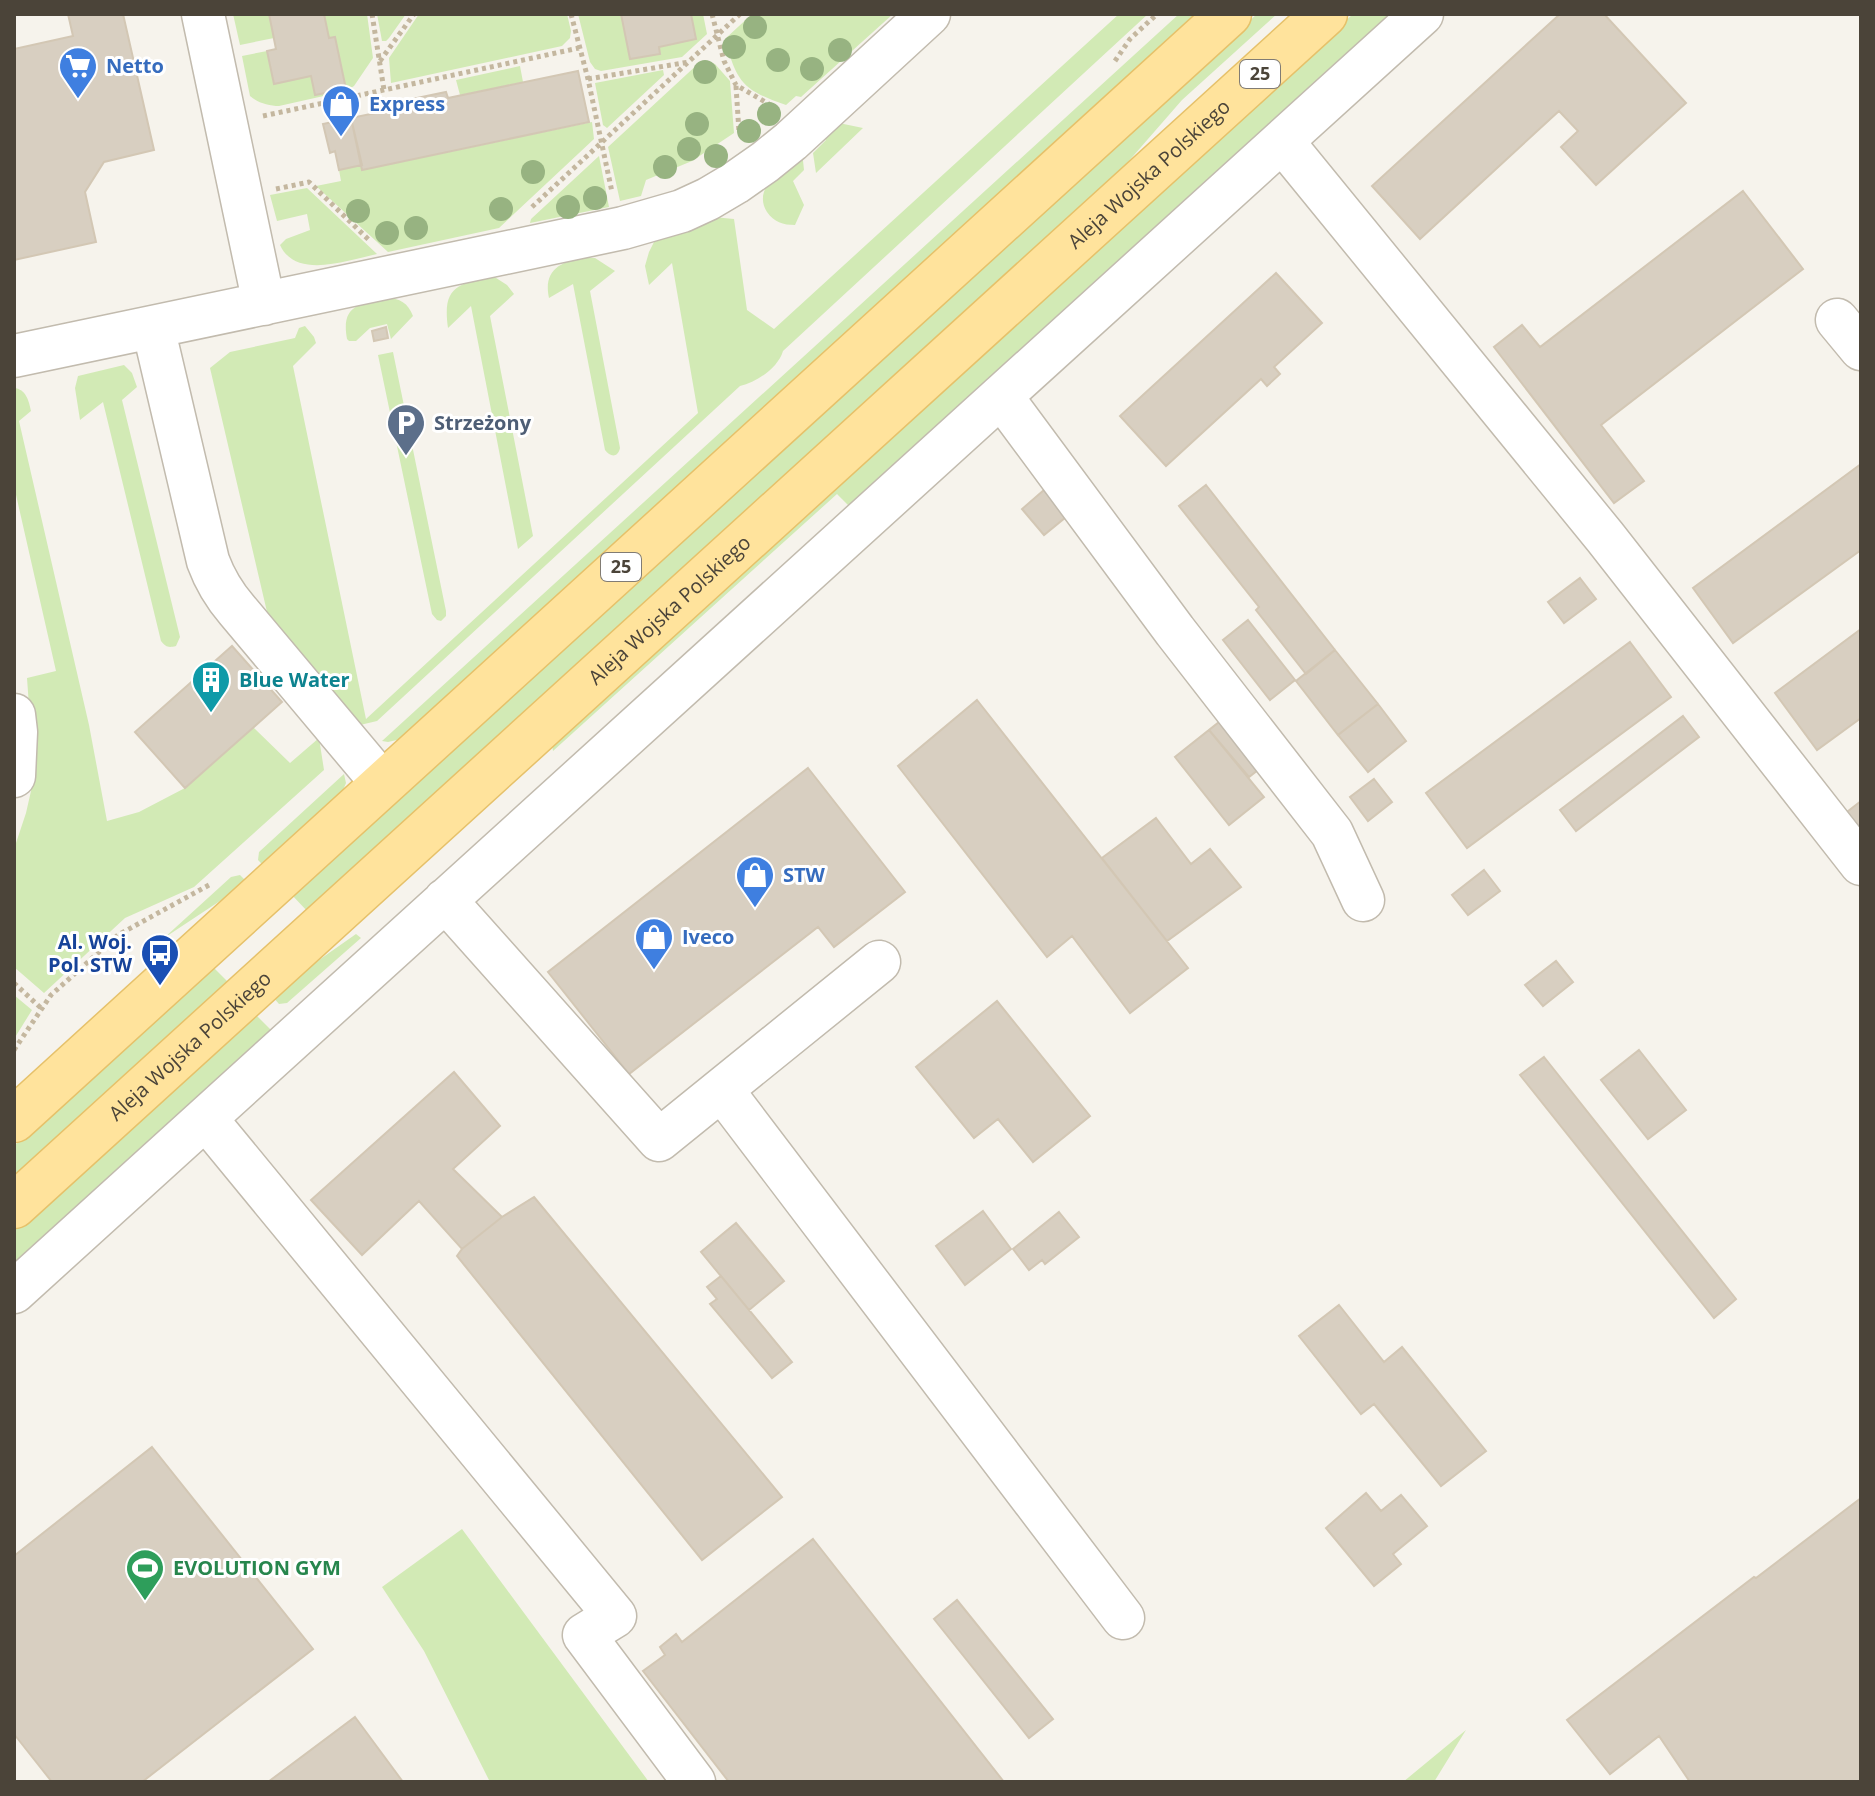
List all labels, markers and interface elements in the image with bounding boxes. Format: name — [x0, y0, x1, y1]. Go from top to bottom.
supermarket icon: Netto — [57, 45, 99, 100]
place label: Netto — [106, 52, 164, 79]
road number: 25 — [1240, 60, 1280, 88]
shop icon: Express — [320, 83, 362, 138]
place label: Express — [369, 90, 445, 117]
street label: Aleja Wojska Polskiego — [1062, 93, 1236, 255]
parking icon: Strzeżony — [385, 402, 427, 457]
place label: Strzeżony — [434, 409, 532, 436]
street label: Aleja Wojska Polskiego — [582, 529, 756, 690]
road number: 25 — [601, 553, 641, 581]
building icon: Blue Water — [190, 659, 232, 714]
place label: Blue Water — [239, 666, 350, 693]
shop icon: STW — [734, 854, 776, 909]
place label: STW — [783, 861, 826, 888]
shop icon: Iveco — [633, 916, 675, 971]
place label: Iveco — [682, 923, 734, 950]
place label: Al. Woj. Pol. STW — [48, 928, 133, 978]
bus stop icon: Al. Woj. Pol. STW — [139, 932, 181, 987]
street label: Aleja Wojska Polskiego — [103, 965, 277, 1126]
sports icon: EVOLUTION GYM — [124, 1547, 166, 1602]
place label: EVOLUTION GYM — [173, 1554, 341, 1581]

